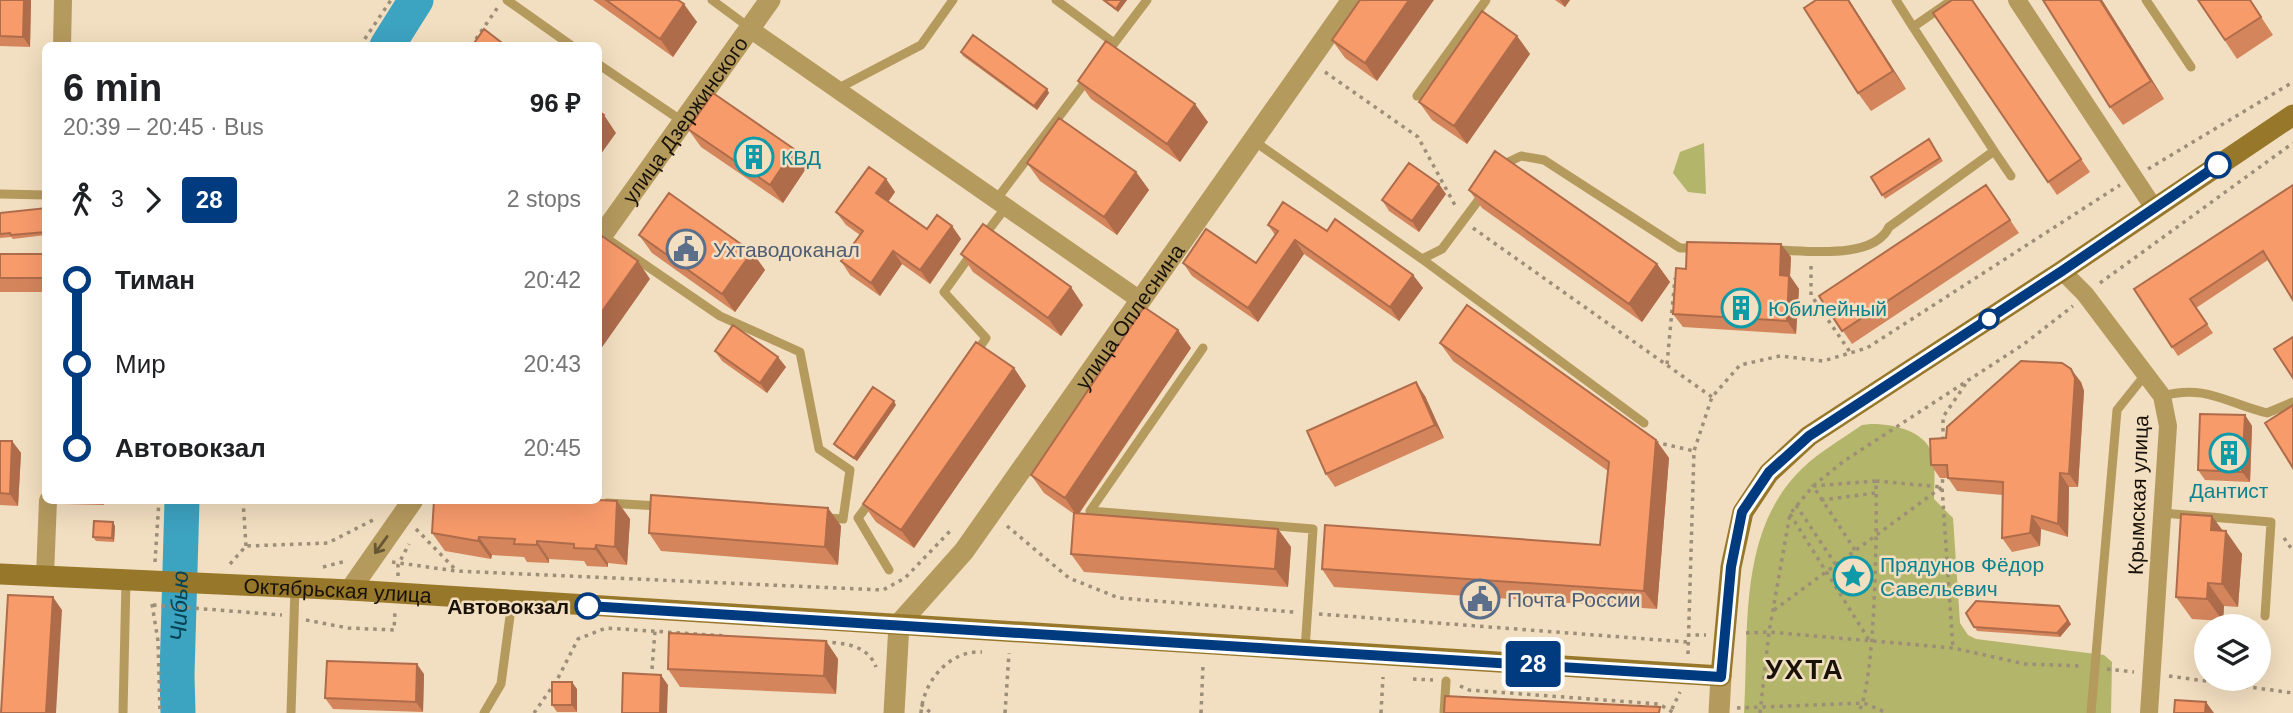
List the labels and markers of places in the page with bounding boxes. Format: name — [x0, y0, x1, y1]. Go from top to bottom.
building icon: КВД — [733, 136, 775, 178]
place label: КВД — [781, 146, 821, 169]
unlabelled marker — [2205, 152, 2231, 178]
public building icon: Ухтаводоканал — [665, 228, 707, 270]
place label: Ухтаводоканал — [713, 238, 860, 261]
building icon: Юбилейный — [1720, 287, 1762, 329]
place label: Юбилейный — [1768, 297, 1887, 320]
unlabelled marker — [1979, 309, 1999, 329]
building icon: Дантист — [2208, 432, 2250, 474]
place label: Дантист — [2190, 479, 2269, 502]
place label: Прядунов Фёдор Савельевич — [1880, 553, 2044, 600]
place icon: Прядунов Фёдор Савельевич — [1832, 555, 1874, 597]
public building icon: Почта России — [1459, 578, 1501, 620]
place label: Почта России — [1507, 588, 1640, 611]
marker: Автовокзал — [575, 593, 601, 619]
place label: Автовокзал — [447, 595, 569, 618]

